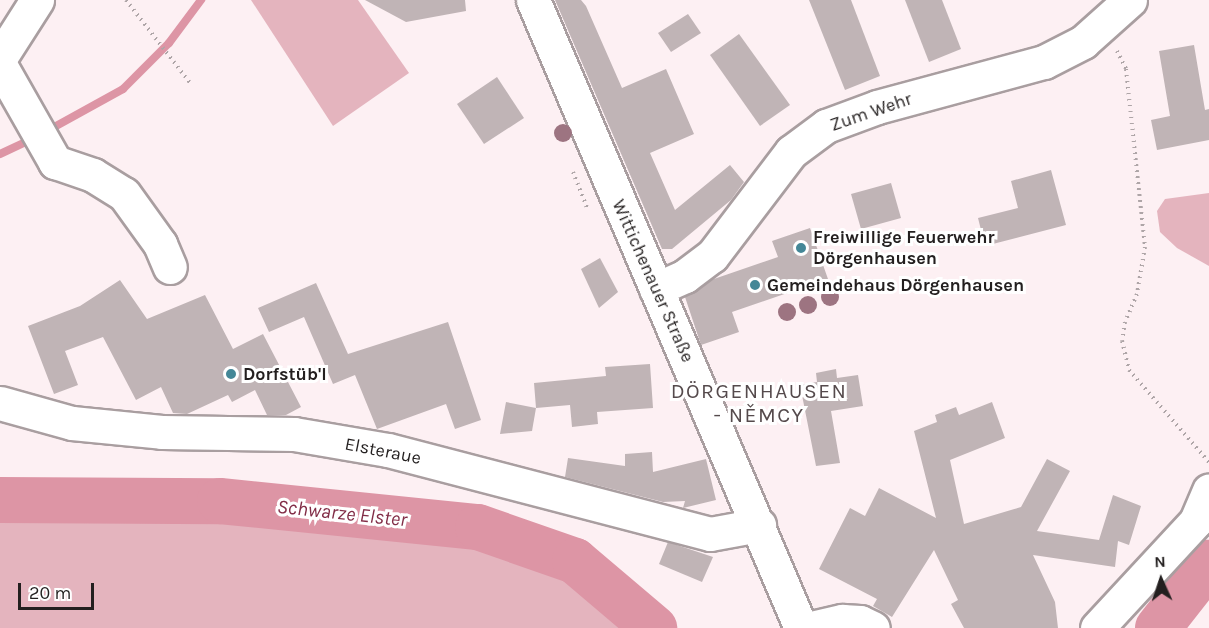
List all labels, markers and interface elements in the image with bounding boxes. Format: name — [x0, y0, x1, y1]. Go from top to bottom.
street label: Zum Wehr — [827, 88, 915, 136]
street label: Wittichenauer Straße — [607, 196, 699, 366]
place label: Freiwillige Feuerwehr Dörgenhausen — [813, 227, 994, 270]
marker: Freiwillige Feuerwehr Dörgenhausen — [794, 241, 808, 255]
place label: Gemeindehaus Dörgenhausen — [767, 274, 1024, 296]
marker: Gemeindehaus Dörgenhausen — [748, 278, 762, 292]
place label: Dorfstüb'l — [243, 363, 327, 385]
marker: Dorfstüb'l — [224, 367, 238, 381]
district label: DÖRGENHAUSEN - NĚMCY — [671, 378, 847, 428]
street label: Elsteraue — [343, 433, 423, 469]
water label: Schwarze Elster — [276, 494, 408, 532]
north arrow — [1131, 550, 1191, 610]
text: N — [1154, 552, 1166, 571]
scale bar — [21, 571, 98, 609]
text: 20 m — [29, 582, 71, 604]

